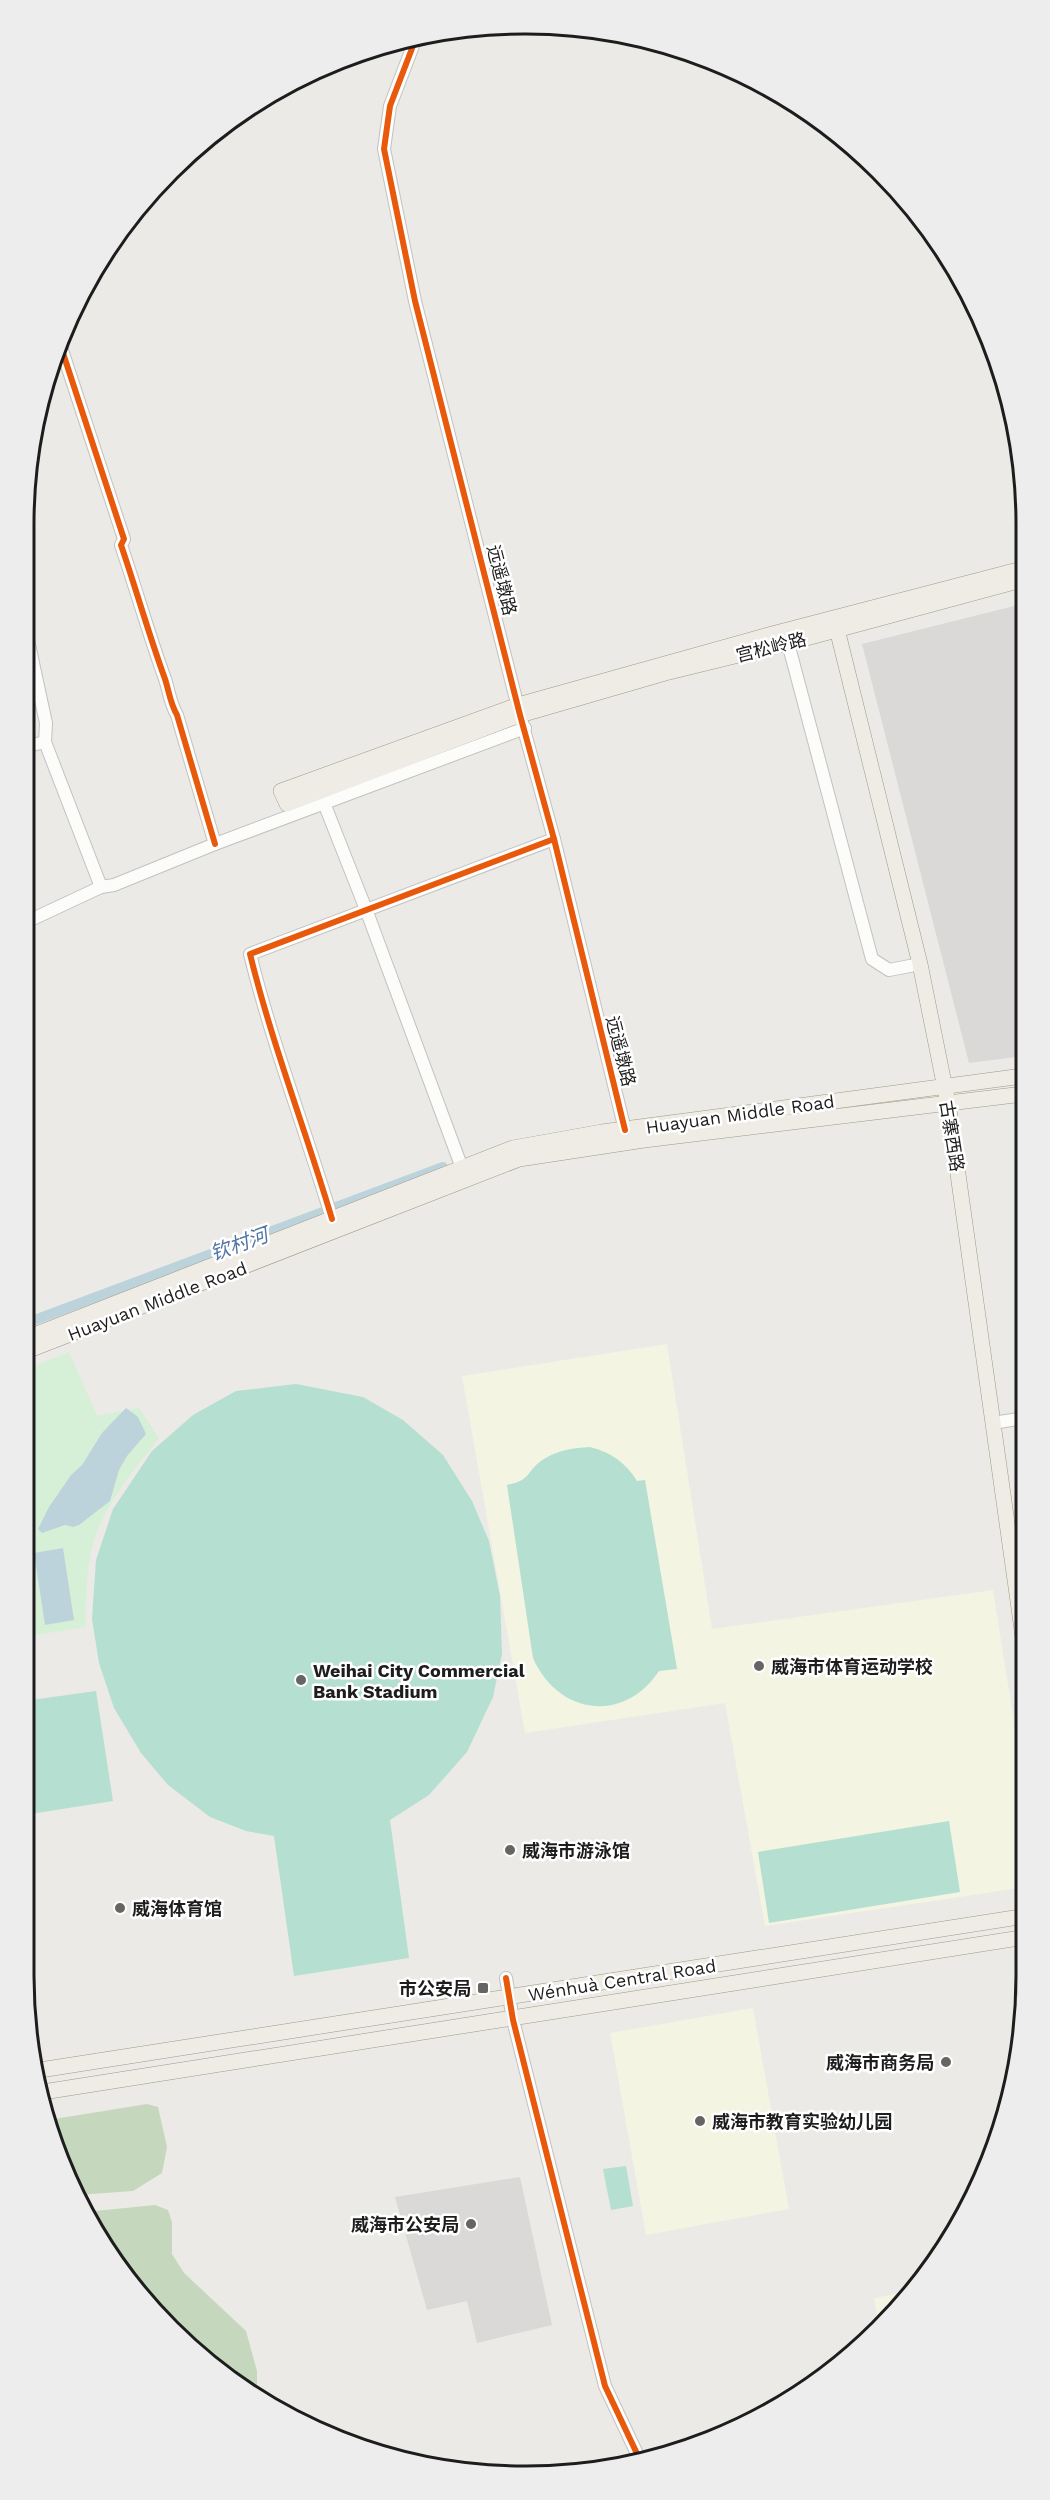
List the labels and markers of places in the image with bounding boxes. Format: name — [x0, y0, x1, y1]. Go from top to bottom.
place label: 威海市体育运动学校 — [771, 1656, 933, 1677]
marker: 威海市体育运动学校 — [752, 1659, 766, 1673]
place label: Weihai City Commercial Bank Stadium — [313, 1660, 525, 1702]
marker: Weihai City Commercial Bank Stadium — [294, 1673, 308, 1687]
place label: 威海市游泳馆 — [522, 1840, 630, 1861]
marker: 威海市游泳馆 — [503, 1843, 517, 1857]
place label: 威海体育馆 — [132, 1898, 222, 1919]
marker: 威海体育馆 — [113, 1901, 127, 1915]
place label: 市公安局 — [399, 1978, 471, 1999]
marker: 市公安局 — [476, 1981, 490, 1995]
place label: 威海市商务局 — [826, 2052, 934, 2073]
marker: 威海市商务局 — [939, 2055, 953, 2069]
place label: 威海市教育实验幼儿园 — [712, 2111, 892, 2132]
marker: 威海市教育实验幼儿园 — [693, 2114, 707, 2128]
place label: 威海市公安局 — [351, 2214, 459, 2235]
marker: 威海市公安局 — [464, 2217, 478, 2231]

